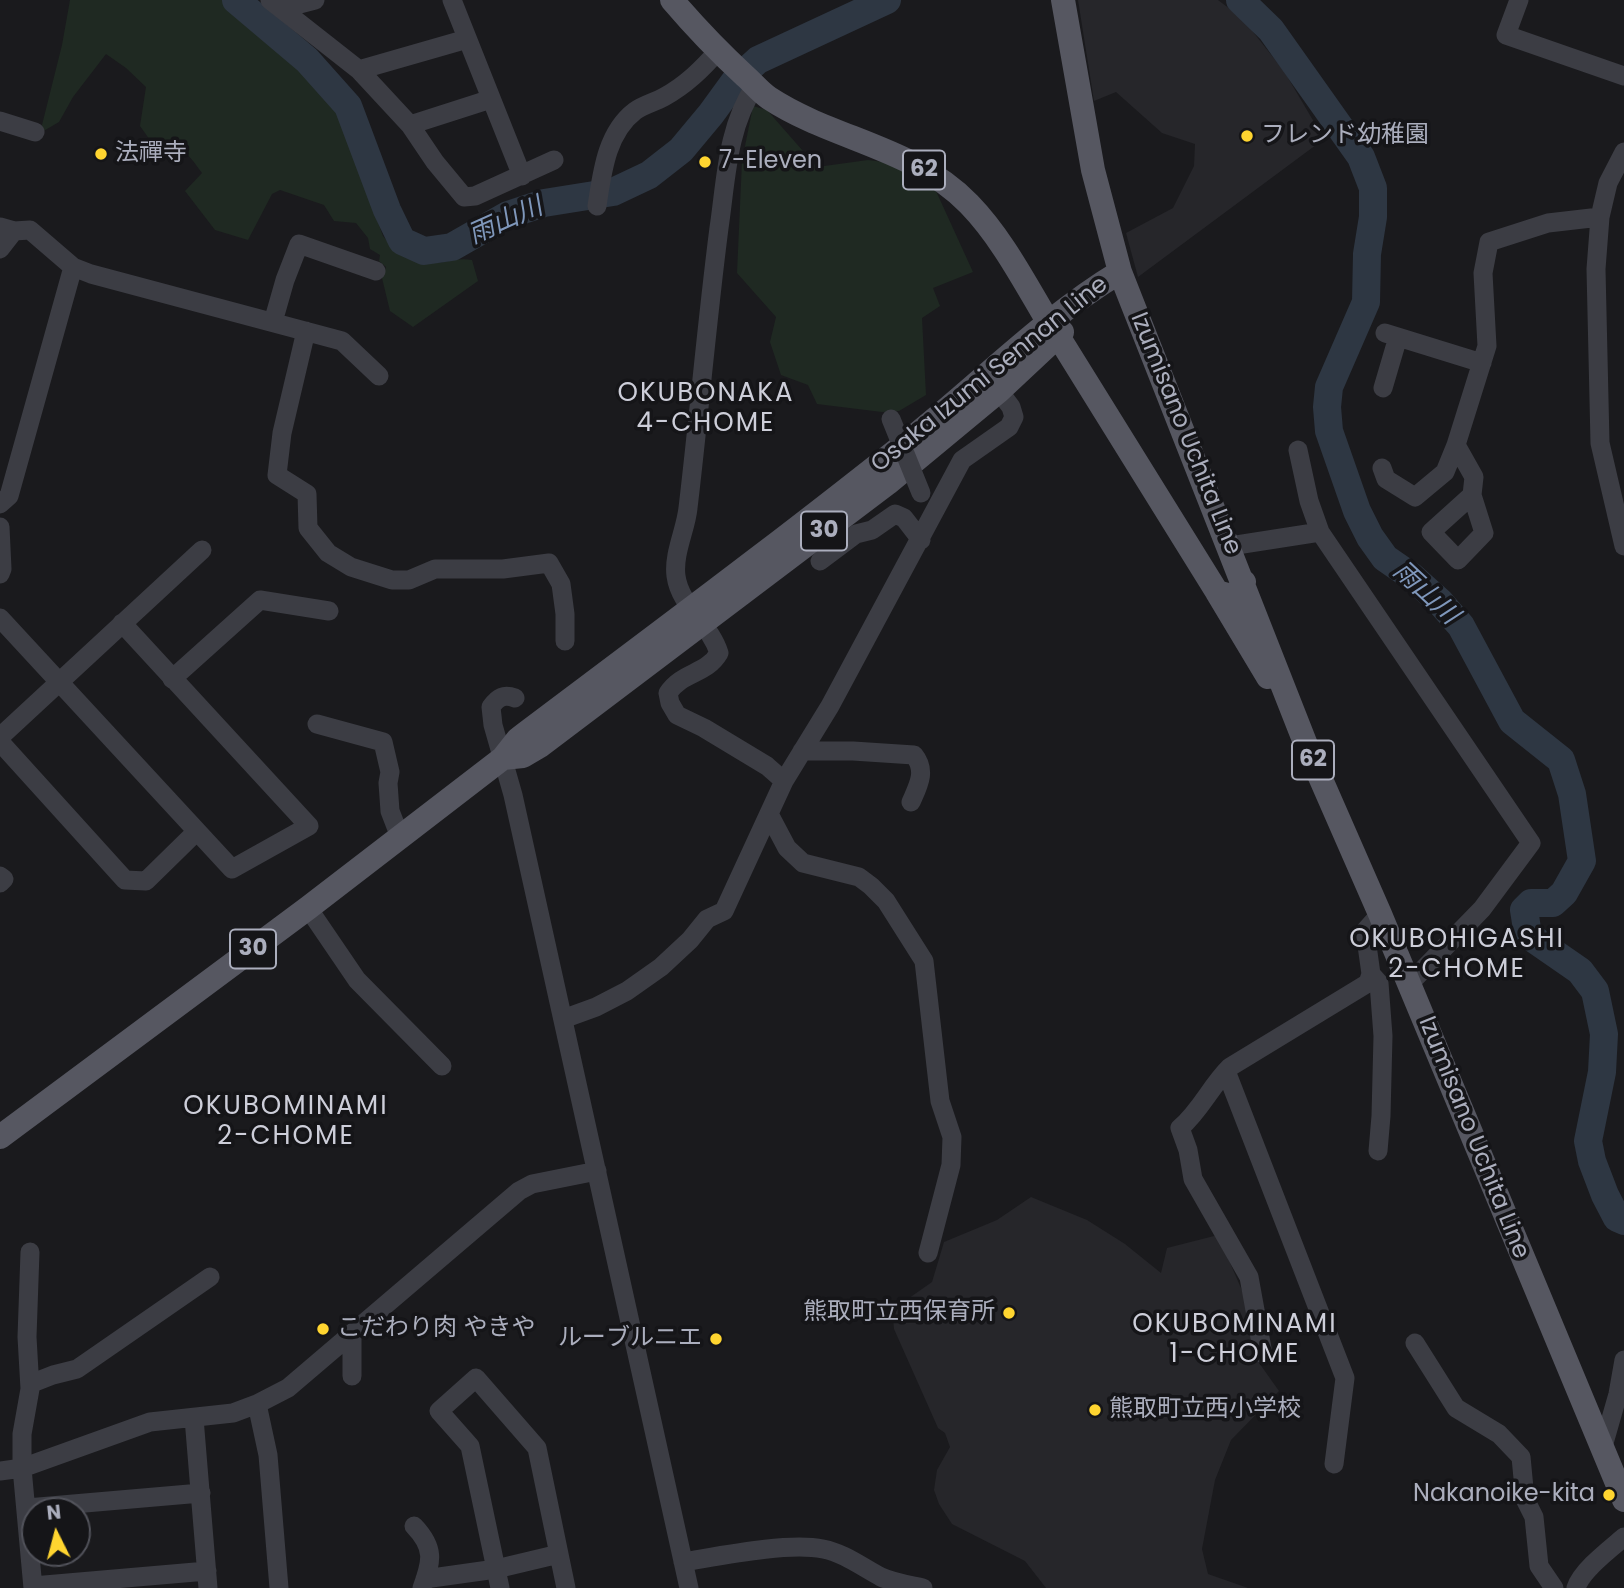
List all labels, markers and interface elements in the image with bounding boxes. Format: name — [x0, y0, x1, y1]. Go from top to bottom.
place label: フレンド幼稚園 — [1261, 122, 1429, 150]
marker: フレンド幼稚園 — [1239, 128, 1255, 144]
place label: 法禪寺 — [115, 140, 187, 168]
marker: 法禪寺 — [93, 146, 109, 162]
place label: 7-Eleven — [719, 148, 822, 176]
road number: 62 — [903, 150, 945, 190]
marker: 7-Eleven — [697, 154, 713, 170]
water label: 雨山川 — [464, 192, 548, 252]
street label: Osaka Izumi Sennan Line — [866, 271, 1114, 479]
street label: Izumisano Uchita Line — [1123, 309, 1247, 559]
district label: OKUBONAKA 4-CHOME — [619, 378, 793, 440]
road number: 30 — [801, 512, 847, 551]
water label: 雨山川 — [1386, 556, 1464, 632]
road number: 62 — [1292, 740, 1334, 780]
district label: OKUBOHIGASHI 2-CHOME — [1351, 924, 1563, 986]
road number: 30 — [230, 930, 276, 968]
street label: Izumisano Uchita Line — [1411, 1013, 1535, 1263]
district label: OKUBOMINAMI 2-CHOME — [185, 1091, 387, 1152]
place label: 熊取町立西保育所 — [803, 1299, 995, 1327]
marker: 熊取町立西保育所 — [1001, 1305, 1017, 1321]
district label: OKUBOMINAMI 1-CHOME — [1134, 1309, 1336, 1370]
place label: こだわり肉 やきや — [337, 1315, 535, 1343]
marker: こだわり肉 やきや — [315, 1321, 331, 1337]
place label: ルーブルニエ — [558, 1325, 702, 1353]
marker: ルーブルニエ — [708, 1331, 724, 1347]
place label: 熊取町立西小学校 — [1109, 1396, 1301, 1424]
marker: 熊取町立西小学校 — [1087, 1402, 1103, 1418]
place label: Nakanoike-kita — [1413, 1481, 1595, 1509]
marker: Nakanoike-kita — [1601, 1487, 1617, 1503]
north arrow — [21, 1497, 91, 1567]
text: N — [45, 1498, 62, 1527]

